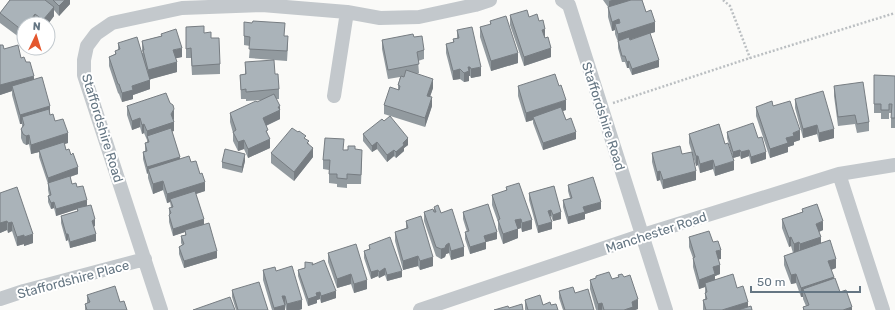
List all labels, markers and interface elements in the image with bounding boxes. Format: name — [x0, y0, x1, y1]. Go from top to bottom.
north arrow — [16, 16, 56, 56]
text: N — [32, 20, 41, 33]
street label: Staffordshire Road — [579, 60, 628, 172]
street label: Staffordshire Road — [79, 72, 126, 184]
street label: Manchester Road — [604, 209, 709, 256]
street label: Staffordshire Place — [16, 257, 131, 302]
scale bar — [751, 268, 860, 294]
text: 50 m — [757, 275, 785, 289]

